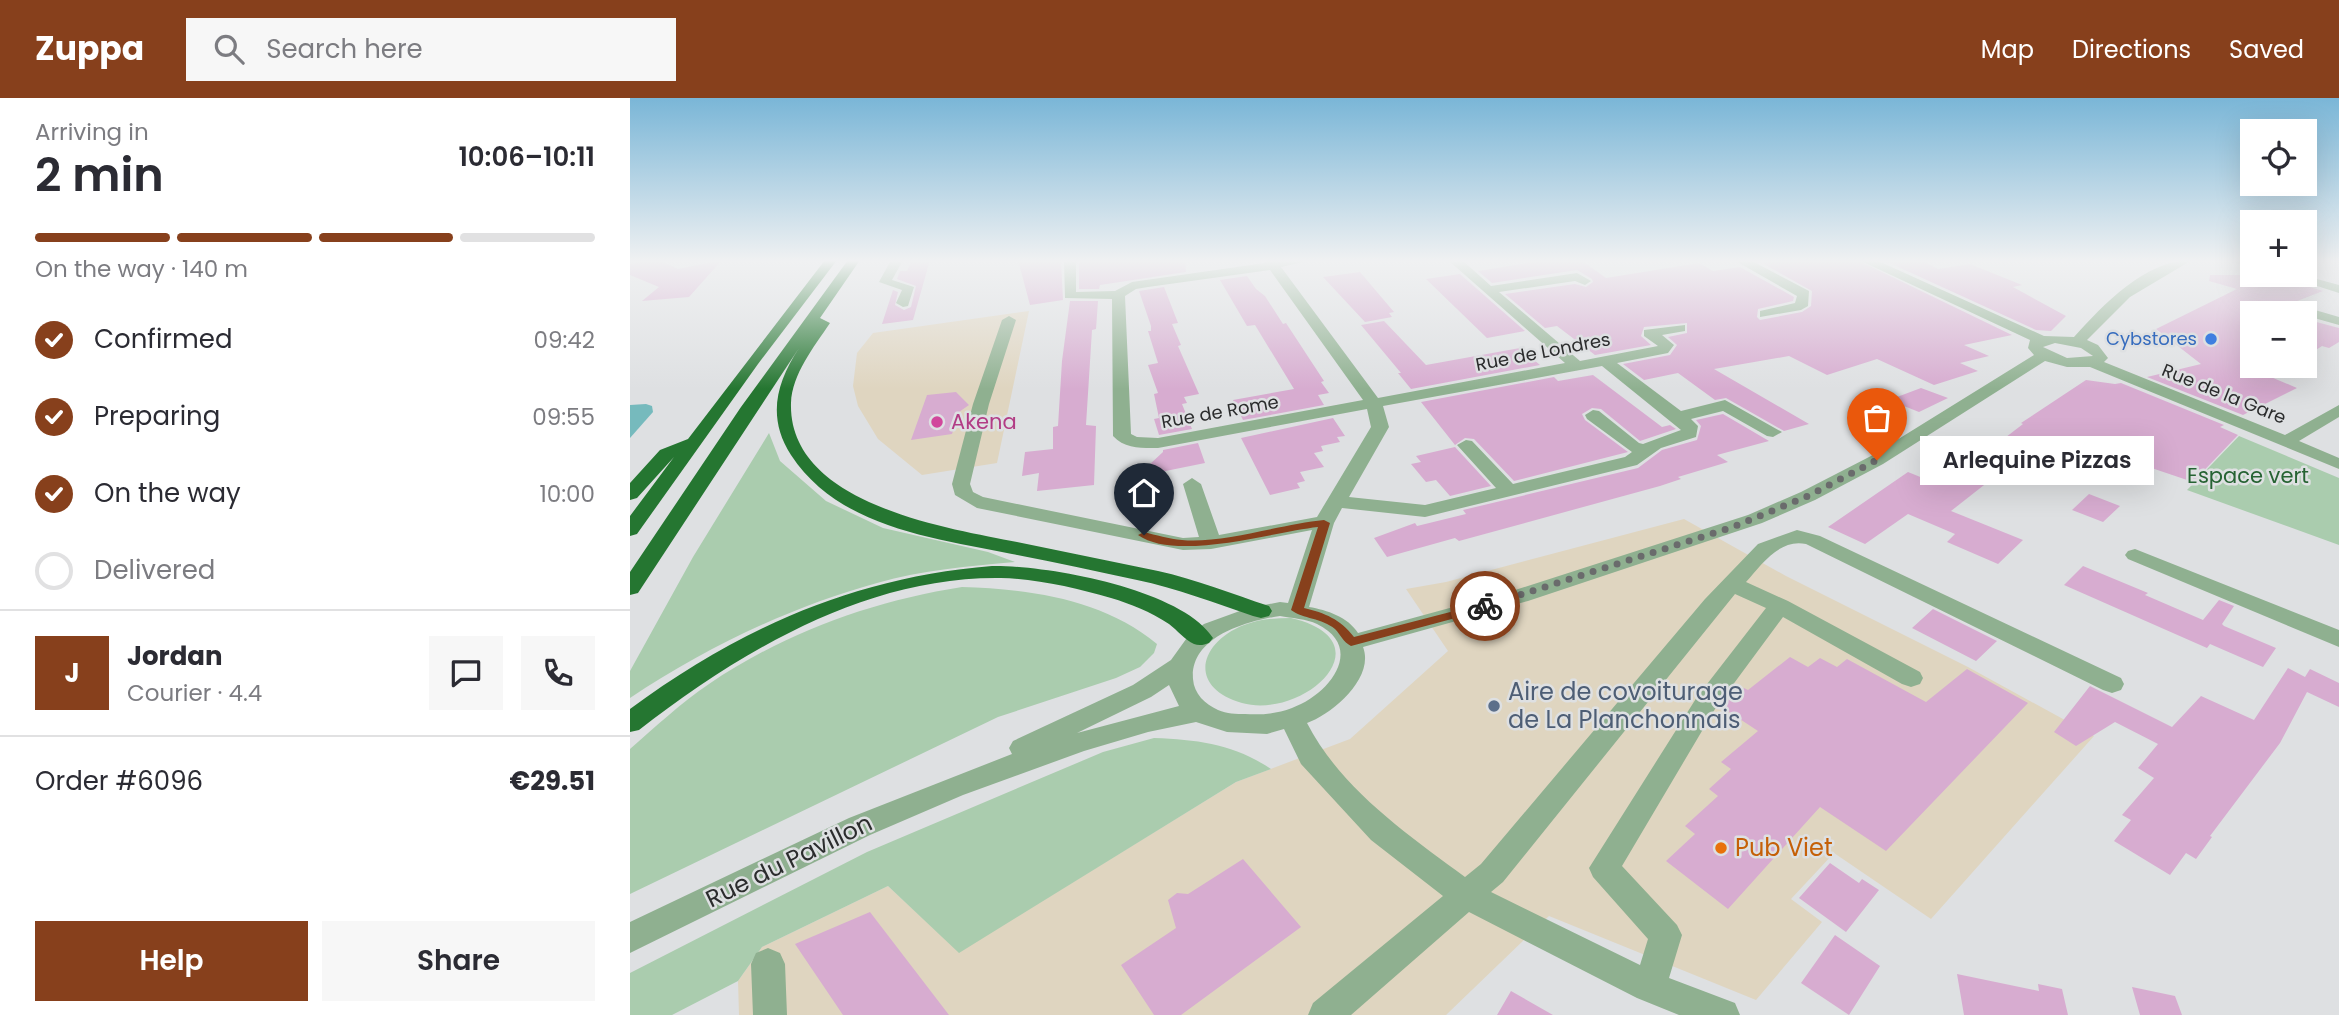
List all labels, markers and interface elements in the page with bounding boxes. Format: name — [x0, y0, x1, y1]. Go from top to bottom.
search box — [186, 18, 676, 81]
text: Zuppa — [35, 25, 144, 72]
icon: search — [210, 30, 248, 68]
text: Search here — [266, 31, 423, 67]
text: Map — [1981, 33, 2034, 66]
text: Directions — [2072, 33, 2191, 66]
text: Saved — [2229, 33, 2304, 66]
text: Arriving in — [35, 116, 149, 148]
map controls — [2240, 119, 2317, 378]
button: locate — [2240, 119, 2317, 196]
text: 10:06–10:11 — [458, 139, 595, 175]
text: 2 min — [35, 143, 164, 207]
button: + — [2240, 210, 2317, 287]
text: On the way · 140 m — [35, 253, 248, 285]
button: − — [2240, 301, 2317, 378]
icon: check — [35, 321, 73, 359]
text: Confirmed — [94, 321, 232, 357]
text: 09:42 — [533, 324, 595, 356]
street label: Rue de Londres — [1473, 326, 1612, 377]
place label: Cybstores — [2106, 326, 2197, 351]
marker: Cybstores — [2203, 331, 2219, 347]
street label: Rue de la Gare — [2158, 357, 2290, 430]
pin — [1847, 388, 1907, 460]
street label: Rue de Rome — [1159, 389, 1281, 434]
icon: check — [35, 398, 73, 436]
text: Preparing — [94, 398, 220, 434]
icon: bag — [1858, 399, 1896, 437]
text: 09:55 — [532, 401, 595, 433]
place label: Akena — [951, 407, 1017, 436]
marker: Akena — [929, 414, 945, 430]
callout: Arlequine Pizzas — [1919, 436, 2154, 484]
text: Arlequine Pizzas — [1942, 444, 2132, 476]
park label: Espace vert — [2187, 461, 2309, 490]
pin — [1114, 463, 1174, 535]
icon: home — [1125, 474, 1163, 512]
icon: check — [35, 475, 73, 513]
text: On the way — [94, 475, 241, 511]
text: 10:00 — [539, 478, 595, 510]
text: Delivered — [94, 552, 215, 588]
courier — [1450, 571, 1520, 641]
icon: bike — [1466, 587, 1504, 625]
button: chat — [429, 636, 503, 710]
button: phone — [521, 636, 595, 710]
text: Jordan — [127, 638, 223, 674]
text: J — [64, 655, 80, 691]
place label: Aire de covoiturage de La Planchonnais — [1508, 675, 1743, 736]
text: Courier · 4.4 — [127, 677, 262, 709]
marker: Aire de covoiturage de La Planchonnais — [1486, 698, 1502, 714]
text: Order #6096 — [35, 763, 203, 799]
text: €29.51 — [509, 763, 595, 799]
street label: Rue du Pavillon — [700, 806, 877, 915]
place label: Pub Viet — [1735, 831, 1833, 864]
marker: Pub Viet — [1713, 840, 1729, 856]
button: Help — [35, 921, 308, 1001]
button: Share — [322, 921, 595, 1001]

